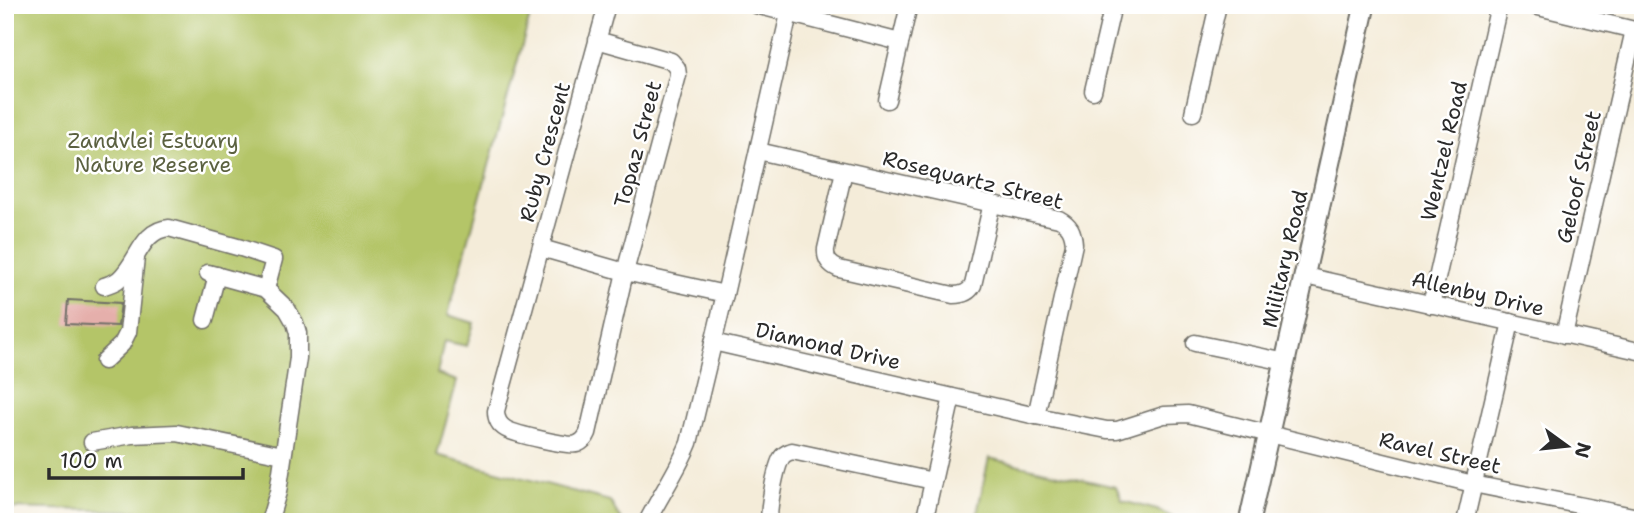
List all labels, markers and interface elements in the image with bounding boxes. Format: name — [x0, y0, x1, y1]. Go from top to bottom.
street label: Topaz Street — [608, 78, 668, 210]
street label: Wentzel Road — [1414, 78, 1474, 224]
street label: Ruby Crescent — [513, 79, 577, 225]
street label: Geloof Street — [1550, 108, 1608, 246]
park label: Zandvlei Estuary Nature Reserve — [67, 127, 239, 179]
street label: Rosequartz Street — [880, 144, 1066, 216]
street label: Military Road — [1256, 187, 1314, 331]
street label: Allenby Drive — [1409, 265, 1547, 323]
street label: Diamond Drive — [753, 316, 903, 376]
north arrow — [1532, 412, 1602, 482]
street label: Ravel Street — [1376, 425, 1504, 481]
scale bar — [49, 436, 243, 480]
text: N — [1569, 440, 1597, 461]
text: 100 m — [60, 447, 123, 475]

